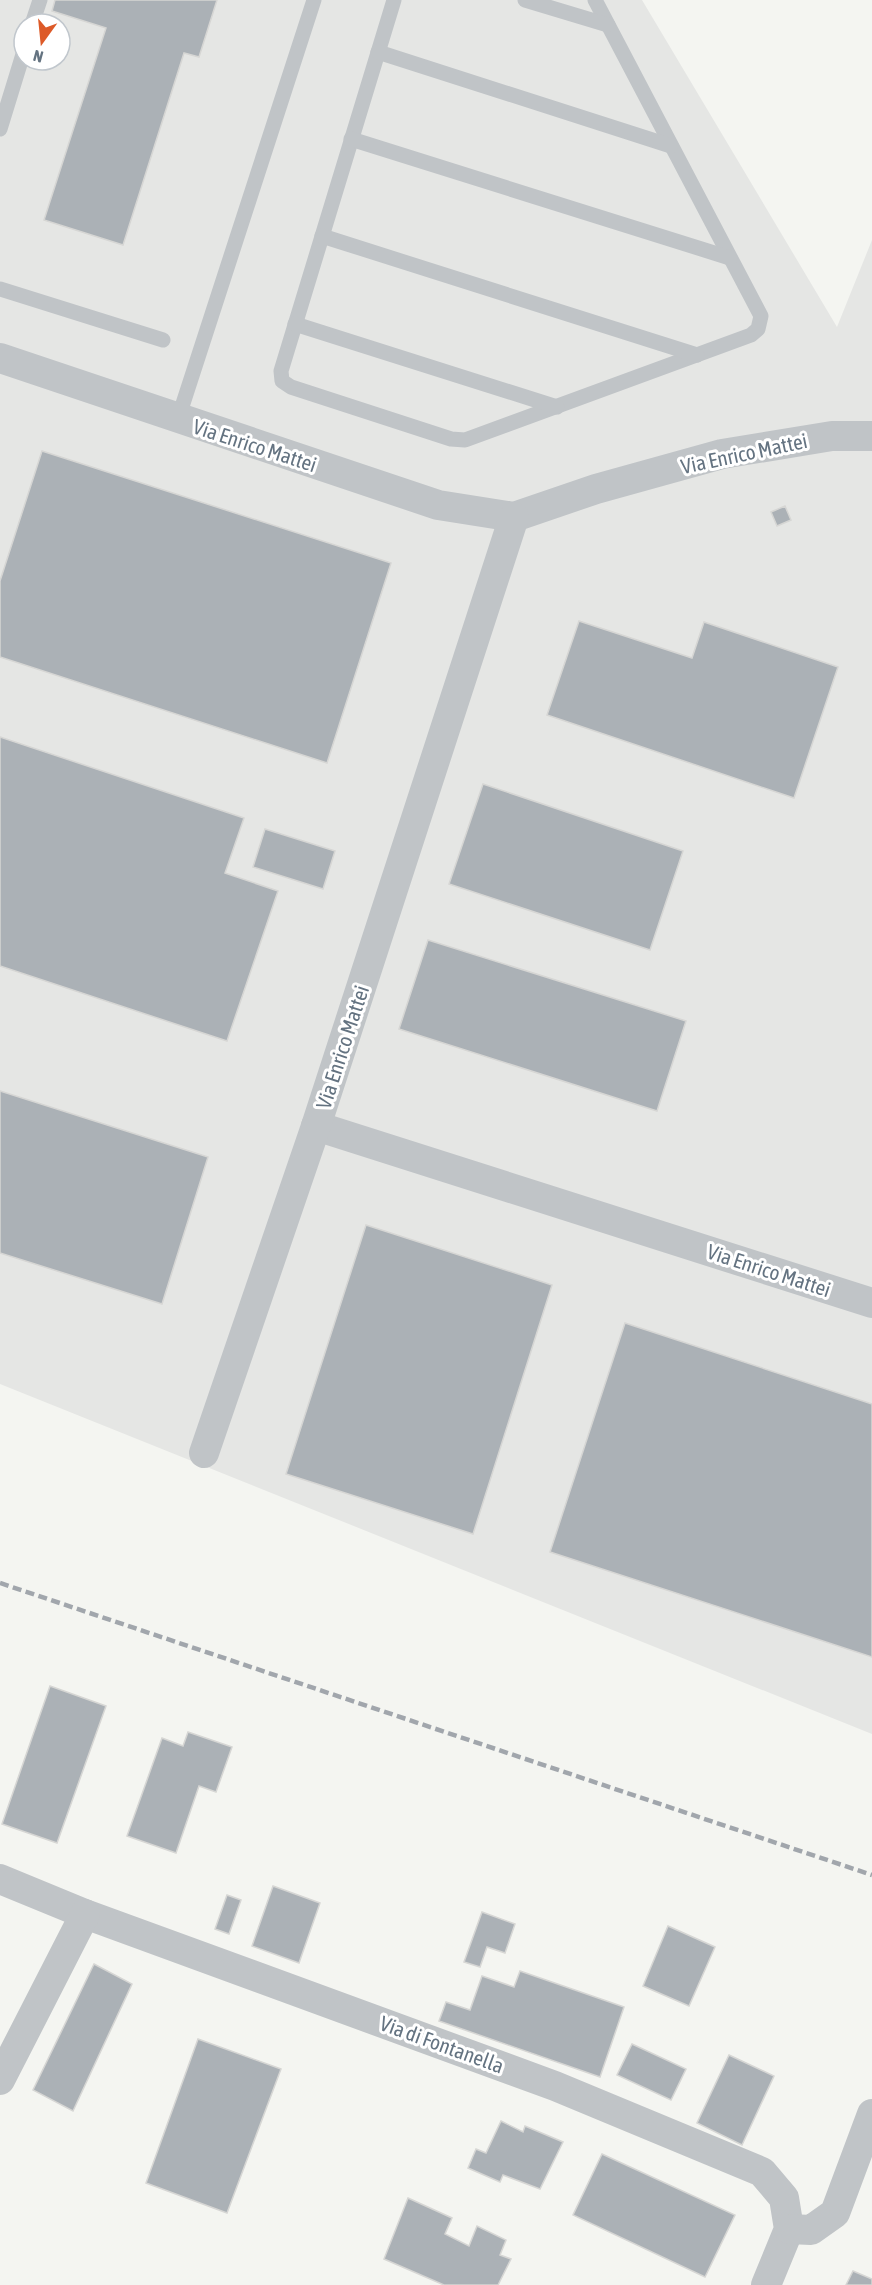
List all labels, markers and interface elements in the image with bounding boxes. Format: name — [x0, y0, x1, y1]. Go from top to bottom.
north arrow — [12, 12, 72, 72]
text: N — [31, 47, 45, 66]
street label: Via Enrico Mattei — [190, 414, 320, 476]
street label: Via Enrico Mattei — [679, 428, 809, 478]
street label: Via Enrico Mattei — [311, 982, 373, 1112]
street label: Via Enrico Mattei — [704, 1239, 834, 1301]
street label: Via di Fontanella — [377, 2011, 507, 2077]

